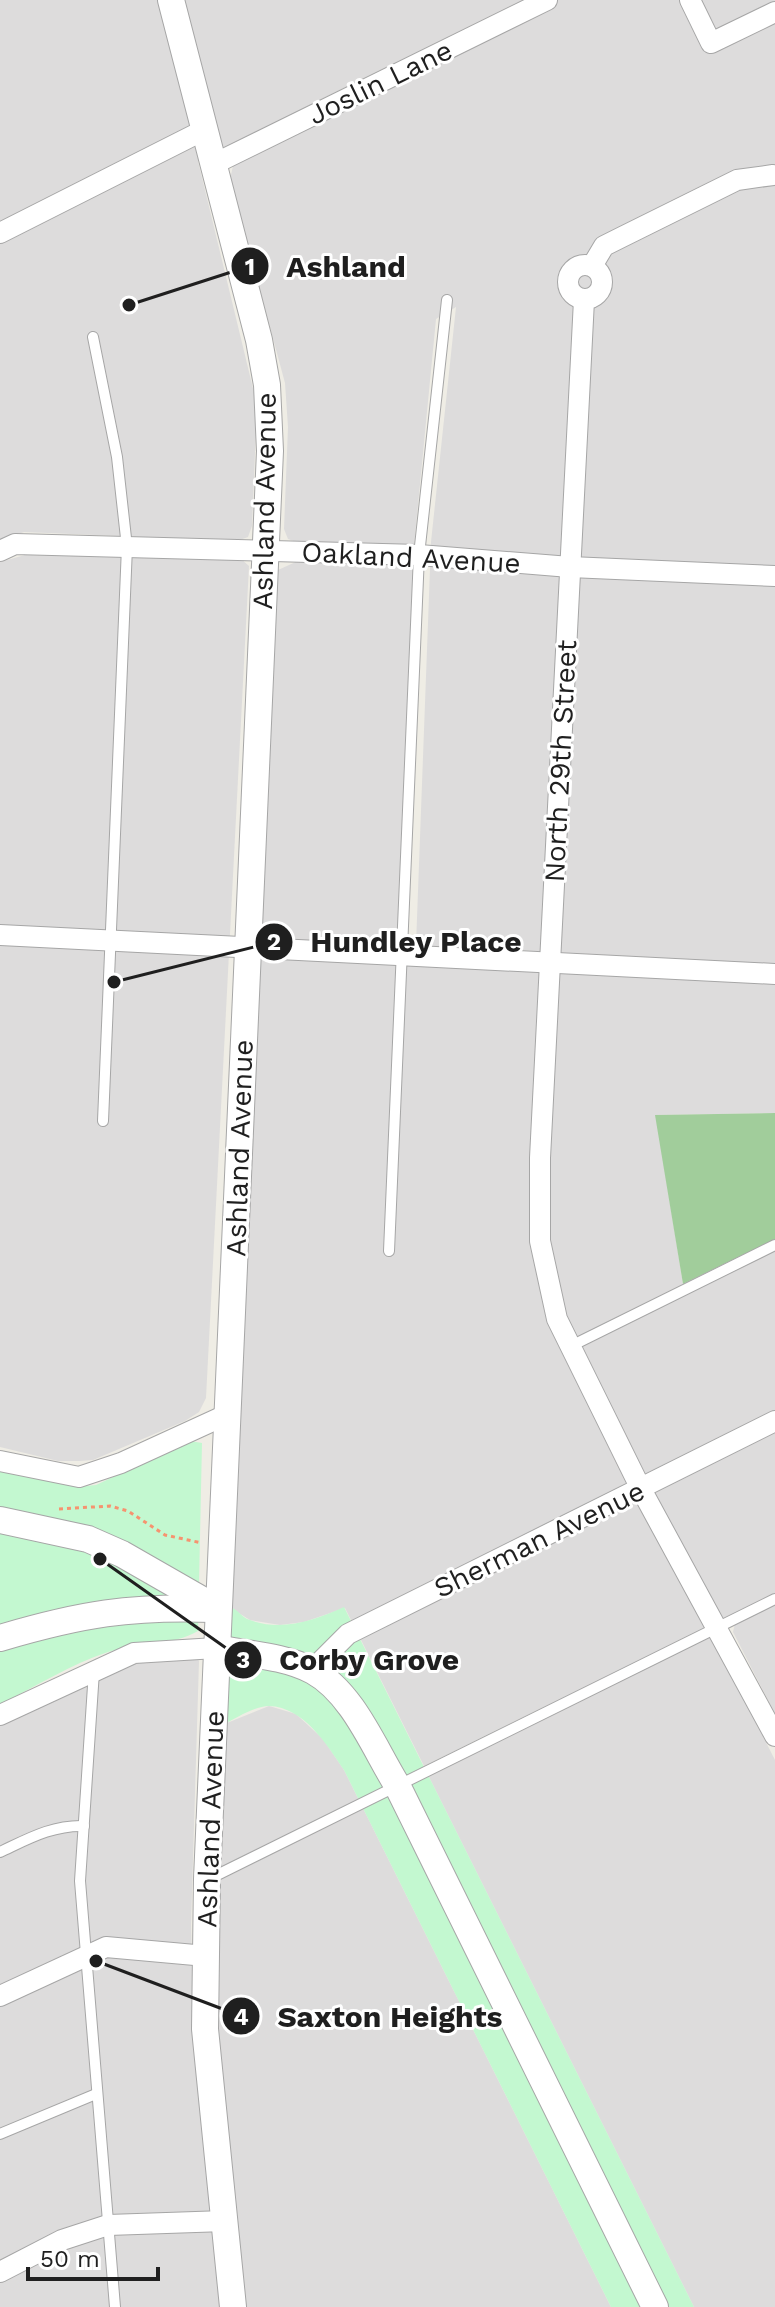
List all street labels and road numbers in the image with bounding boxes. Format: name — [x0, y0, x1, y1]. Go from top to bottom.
street label: Joslin Lane — [303, 33, 458, 132]
street label: Ashland Avenue — [246, 392, 283, 610]
street label: Oakland Avenue — [301, 535, 521, 580]
street label: North 29th Street — [538, 639, 583, 883]
street label: Ashland Avenue — [219, 1039, 260, 1257]
street label: Sherman Avenue — [429, 1474, 650, 1605]
street label: Ashland Avenue — [190, 1710, 231, 1928]

